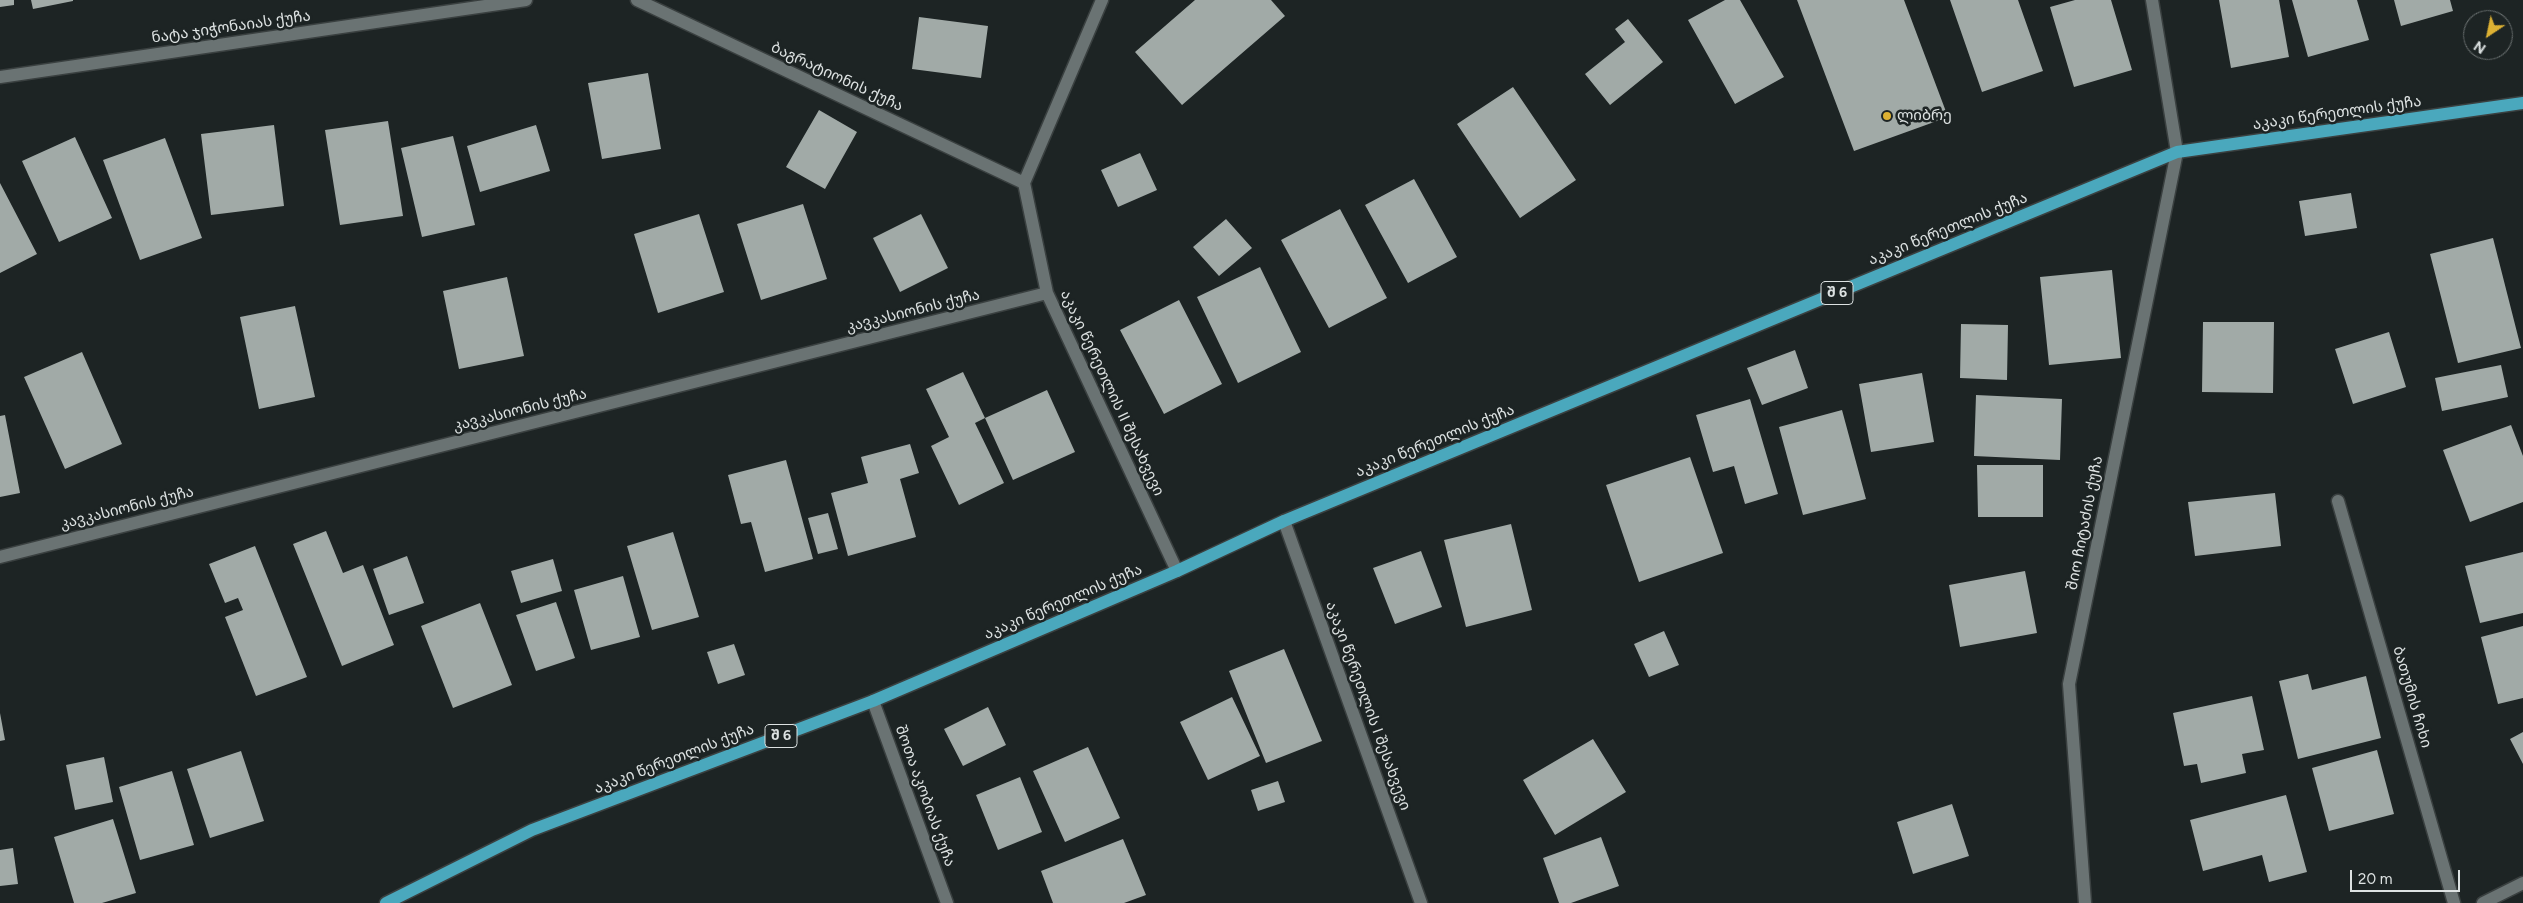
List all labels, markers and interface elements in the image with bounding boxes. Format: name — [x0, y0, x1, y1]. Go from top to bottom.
street label: ნატა ჯიჭონაიას ქუჩა — [150, 7, 312, 47]
north arrow — [2463, 10, 2513, 60]
text: N — [2471, 37, 2489, 57]
street label: ბაგრატიონის ქუჩა — [768, 38, 906, 116]
street label: აკაკი წერეთლის ქუჩა — [2252, 92, 2422, 134]
place label: ლიბრე — [1897, 107, 1952, 125]
marker: ლიბრე — [1881, 110, 1893, 122]
street label: აკაკი წერეთლის ქუჩა — [1866, 189, 2030, 269]
road number: შ 6 — [1821, 282, 1853, 304]
street label: კავკასიონის ქუჩა — [844, 286, 982, 336]
street label: აკაკი წერეთლის II შესახვევი — [1056, 287, 1168, 499]
street label: კავკასიონის ქუჩა — [451, 385, 589, 435]
street label: აკაკი წერეთლის ქუჩა — [1353, 401, 1517, 481]
street label: შიო ჩიტაძის ქუჩა — [2063, 454, 2107, 592]
street label: კავკასიონის ქუჩა — [58, 483, 196, 533]
street label: აკაკი წერეთლის ქუჩა — [981, 560, 1145, 644]
street label: აკაკი წერეთლის I შესახვევი — [1322, 599, 1414, 813]
street label: ბათუმის ჩიხი — [2389, 644, 2435, 750]
street label: აკაკი წერეთლის ქუჩა — [591, 720, 757, 798]
street label: შოთა აკობიას ქუჩა — [891, 723, 959, 869]
road number: შ 6 — [765, 724, 797, 748]
scale bar — [2353, 860, 2463, 892]
text: 20 m — [2358, 870, 2392, 888]

